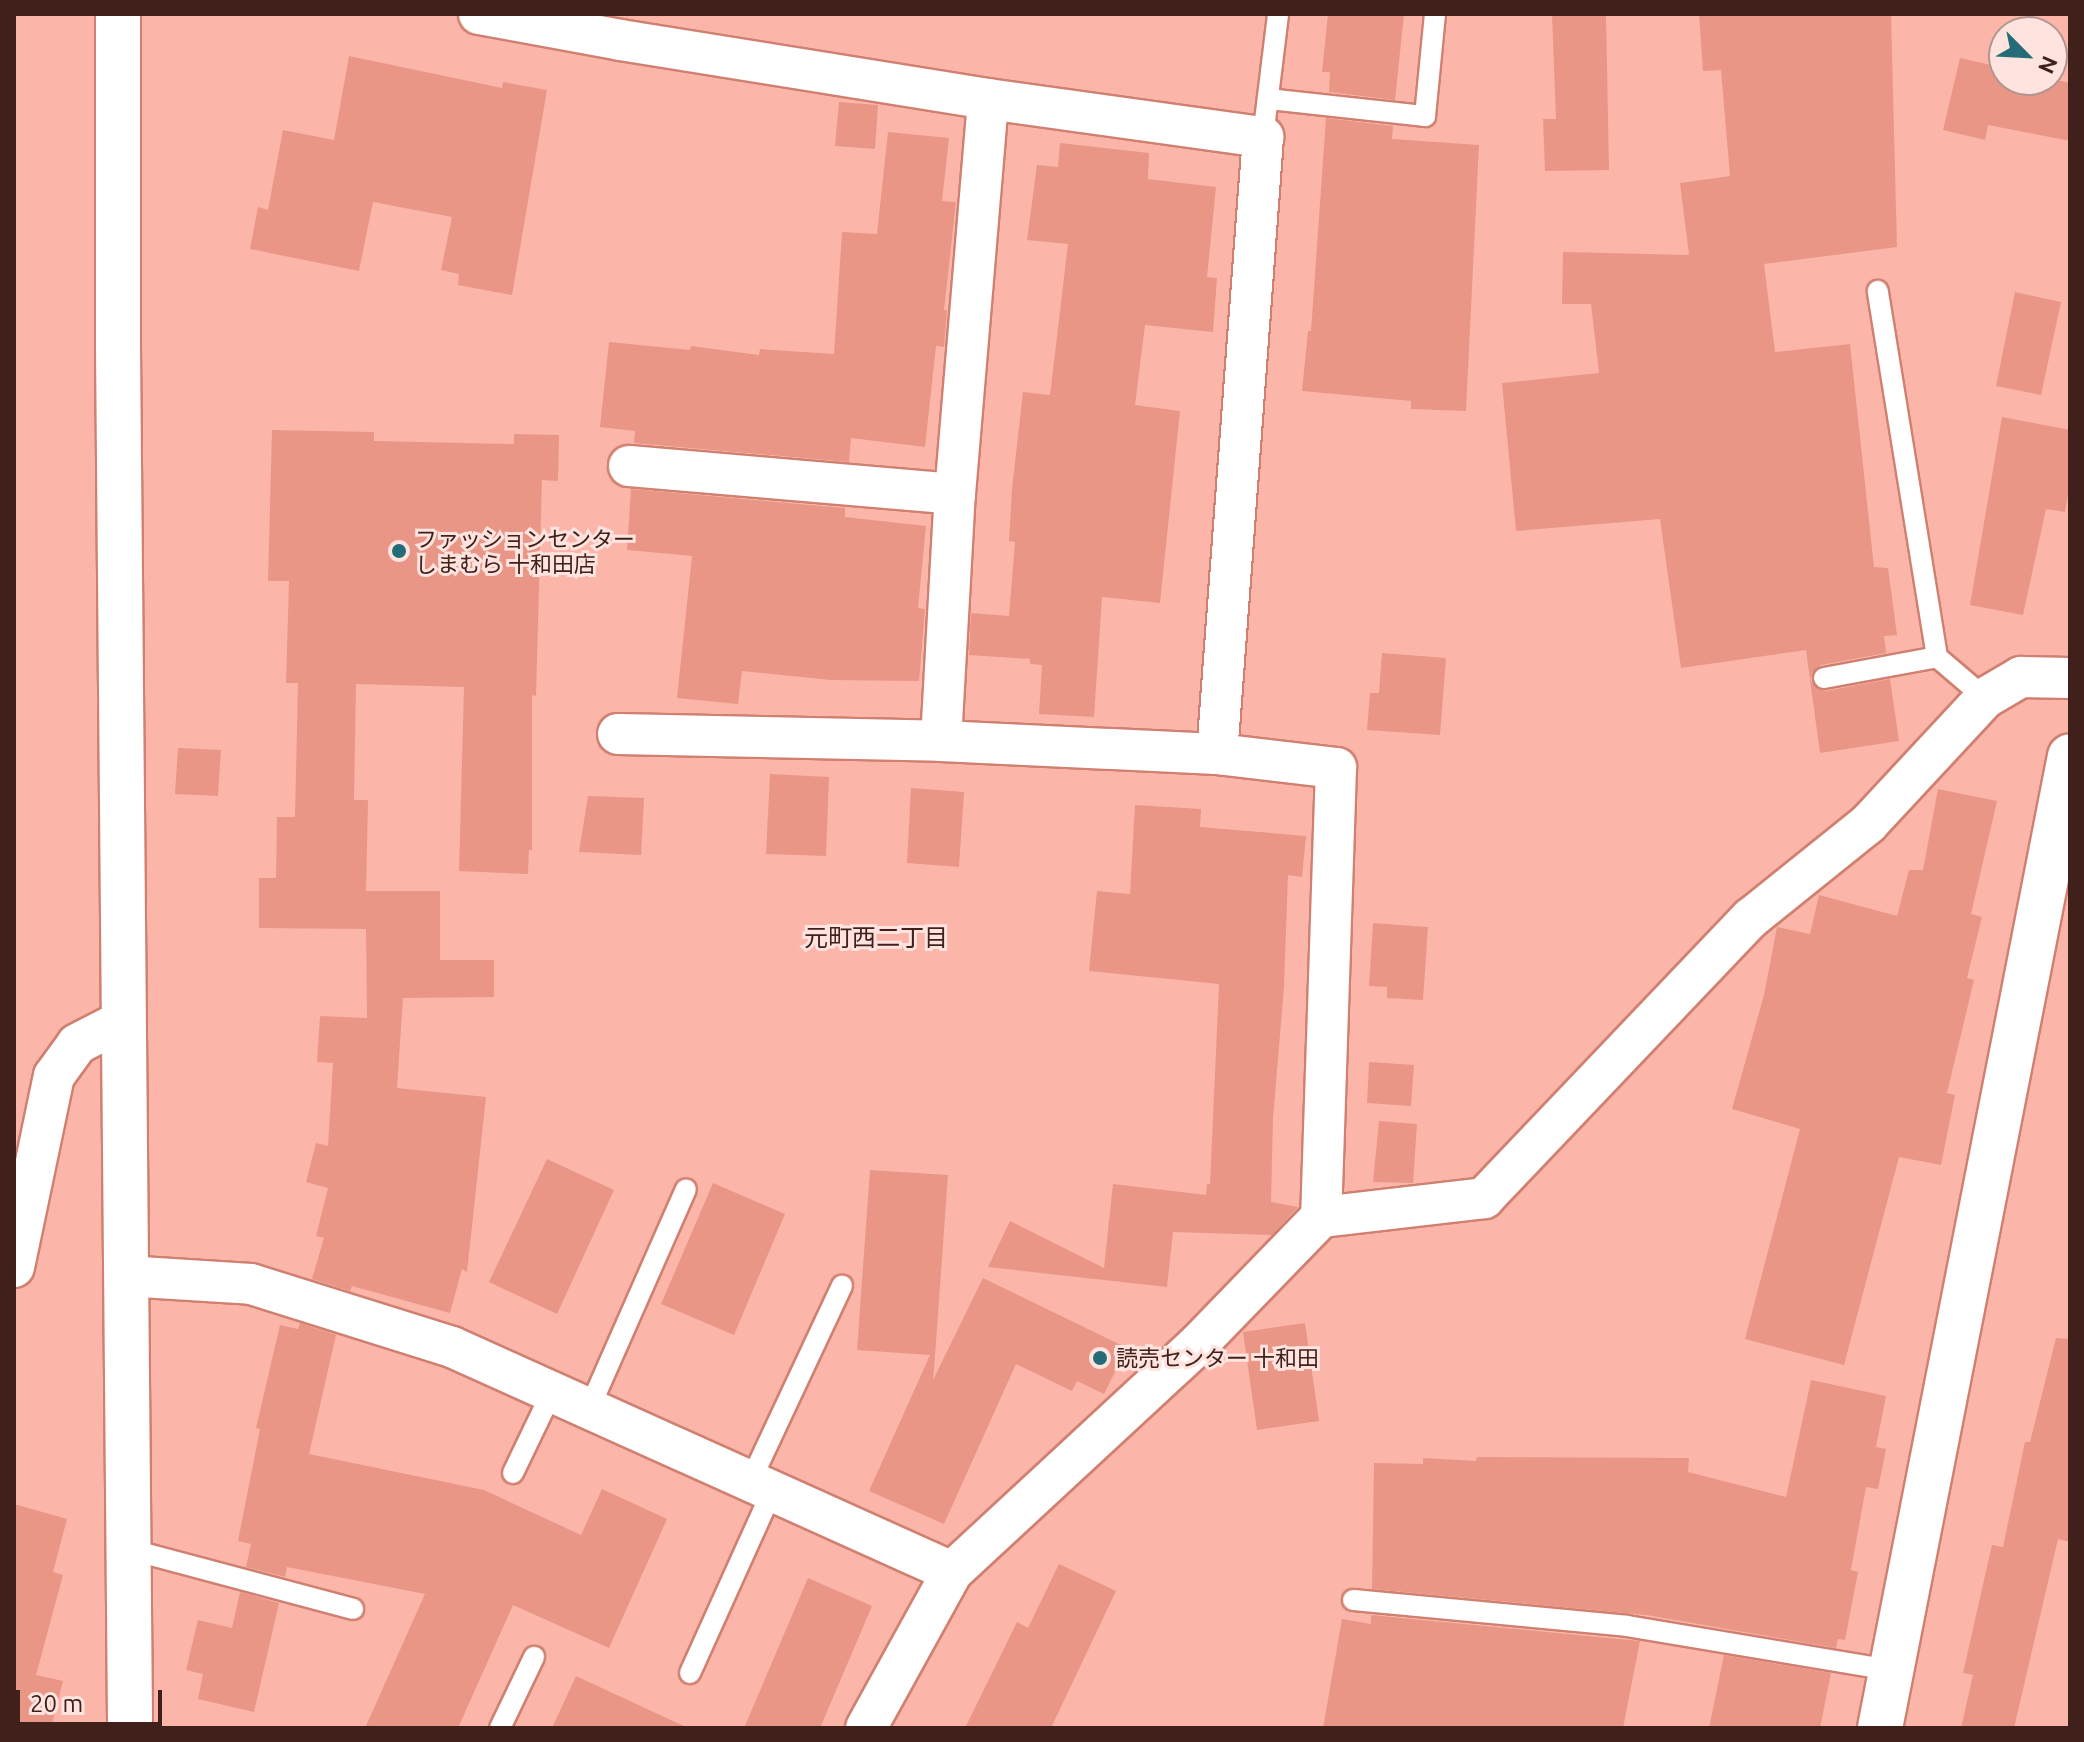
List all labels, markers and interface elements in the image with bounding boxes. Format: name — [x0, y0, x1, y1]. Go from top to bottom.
north arrow — [1988, 16, 2068, 96]
text: N — [2034, 53, 2063, 78]
place label: ファッションセンター しまむら 十和田店 — [415, 525, 635, 576]
marker: ファッションセンター しまむら 十和田店 — [390, 542, 408, 560]
district label: 元町西二丁目 — [804, 924, 948, 952]
place label: 読売センター 十和田 — [1116, 1345, 1319, 1371]
marker: 読売センター 十和田 — [1091, 1349, 1109, 1367]
scale bar — [20, 1674, 166, 1724]
text: 20 m — [30, 1690, 83, 1717]

